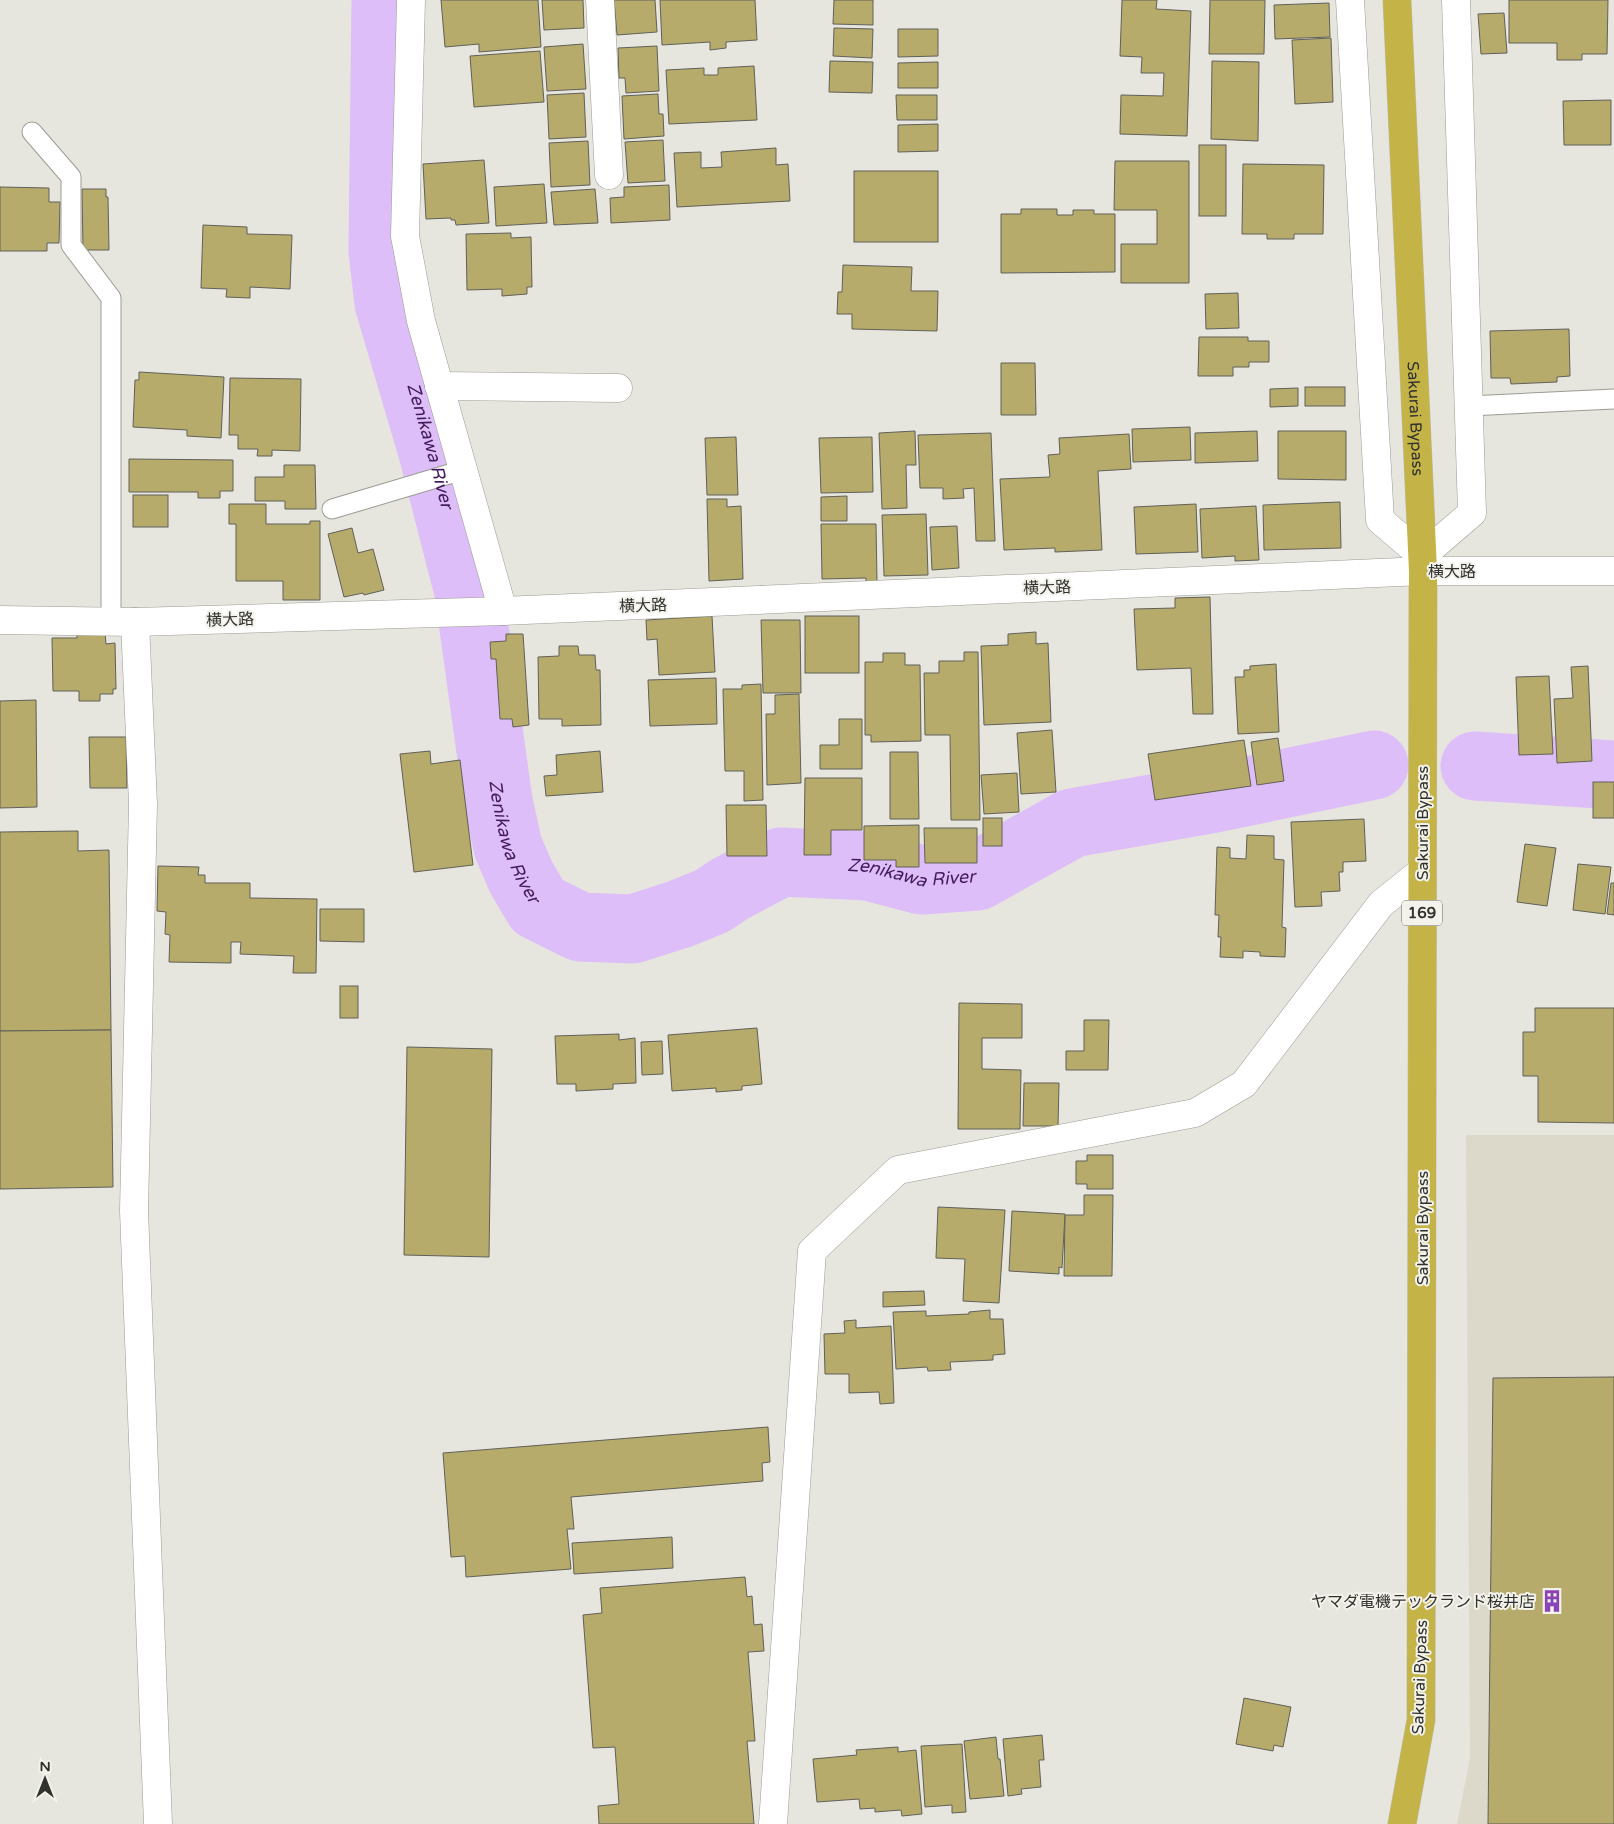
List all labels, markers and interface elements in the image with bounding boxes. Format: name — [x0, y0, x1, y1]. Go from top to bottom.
street label: Sakurai Bypass — [1402, 361, 1428, 476]
water label: Zenikawa River — [402, 380, 459, 513]
street label: 横大路 — [1428, 562, 1476, 582]
street label: 横大路 — [1023, 577, 1071, 599]
street label: 横大路 — [619, 595, 667, 617]
street label: 横大路 — [206, 609, 254, 631]
street label: Sakurai Bypass — [1413, 766, 1433, 880]
water label: Zenikawa River — [484, 779, 546, 909]
water label: Zenikawa River — [847, 854, 978, 892]
road number: 169 — [1402, 900, 1442, 926]
street label: Sakurai Bypass — [1413, 1171, 1433, 1285]
building icon: ヤマダ電機テックランド桜井店 — [1539, 1588, 1565, 1614]
place label: ヤマダ電機テックランド桜井店 — [1311, 1592, 1535, 1612]
street label: Sakurai Bypass — [1408, 1619, 1432, 1735]
north arrow — [20, 1754, 70, 1804]
text: N — [39, 1758, 51, 1775]

